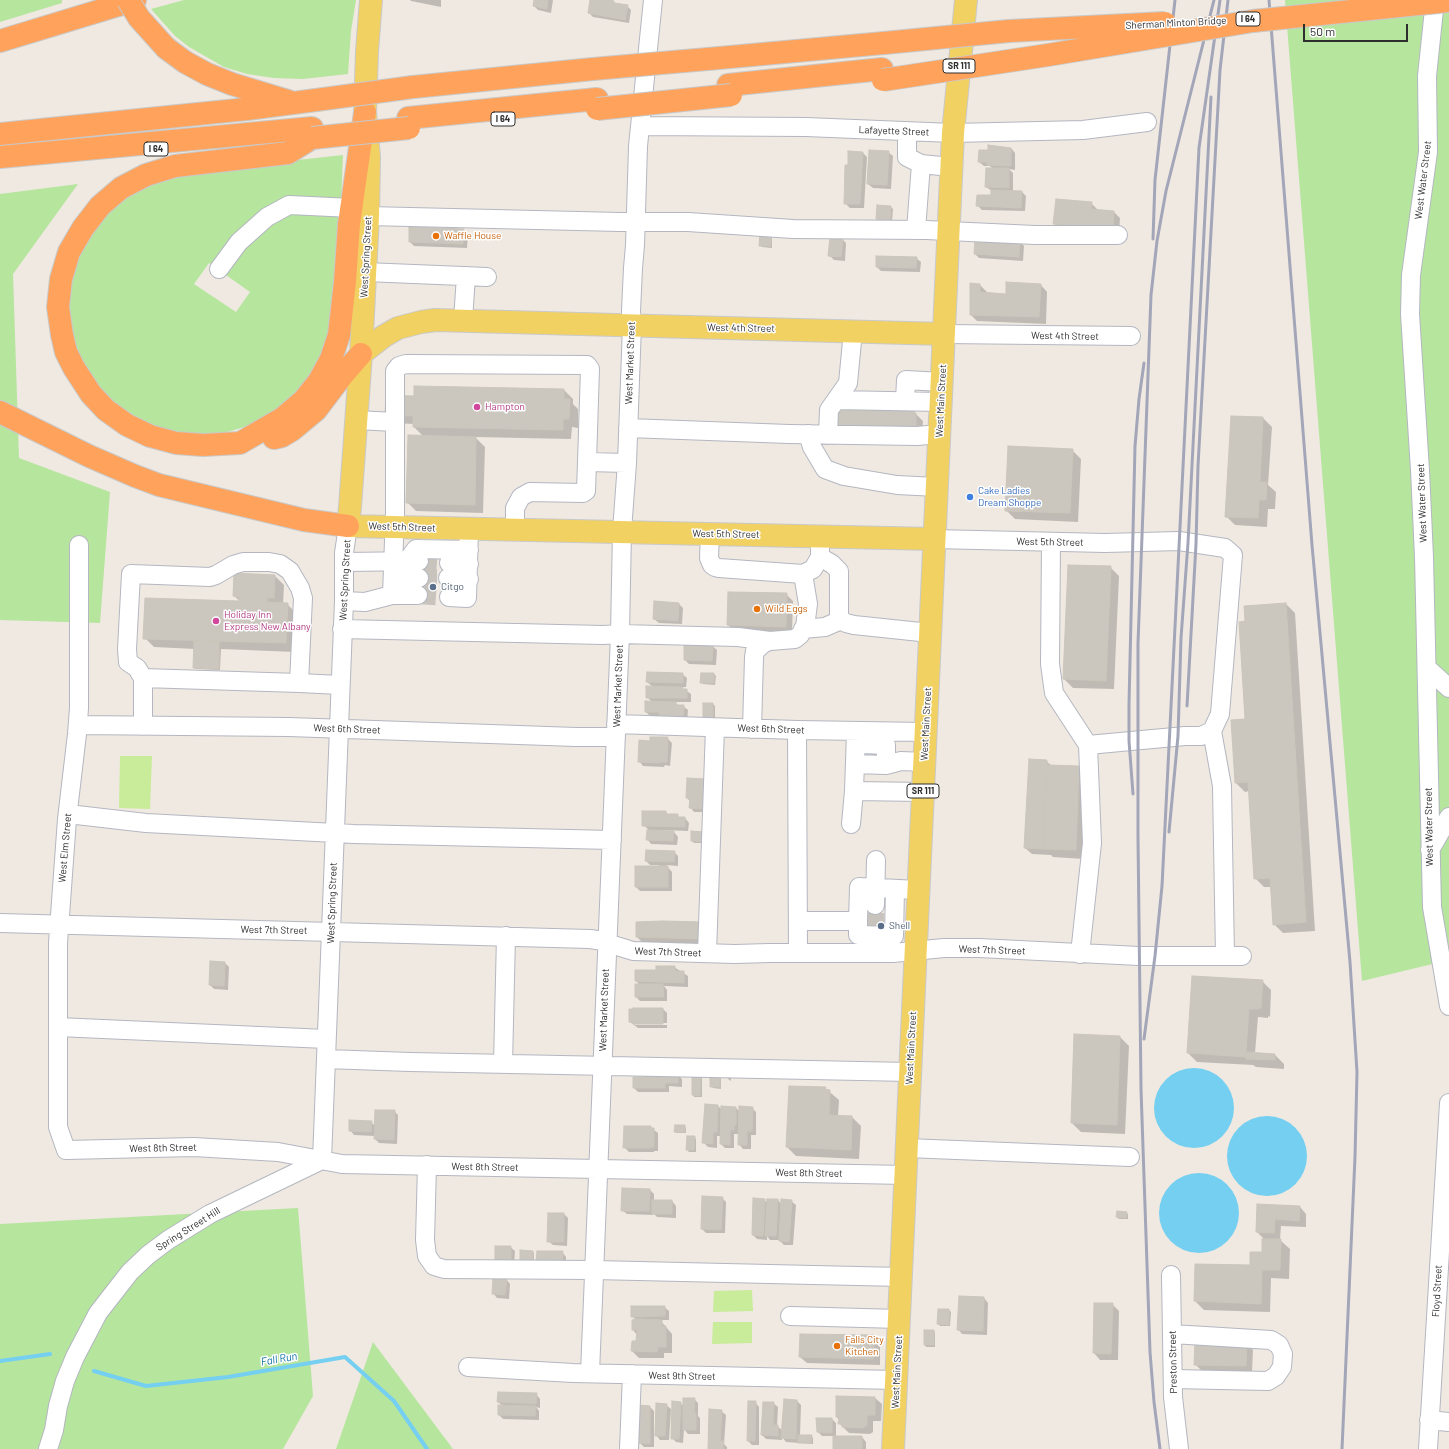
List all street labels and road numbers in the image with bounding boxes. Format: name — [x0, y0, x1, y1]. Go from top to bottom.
road number: I 64 — [1236, 12, 1260, 26]
street label: Sherman Minton Bridge — [1125, 14, 1227, 32]
road number: SR 111 — [943, 59, 975, 73]
road number: I 64 — [491, 112, 515, 126]
street label: Lafayette Street — [858, 124, 930, 138]
street label: West Water Street — [1412, 140, 1434, 220]
road number: I 64 — [144, 142, 168, 156]
street label: West Spring Street — [358, 216, 374, 298]
street label: West Market Street — [623, 321, 637, 405]
street label: West 4th Street — [707, 321, 775, 335]
street label: West 4th Street — [1031, 329, 1099, 343]
street label: West Main Street — [933, 364, 949, 438]
street label: West Water Street — [1415, 463, 1429, 543]
street label: West 5th Street — [368, 520, 436, 534]
street label: West 5th Street — [692, 527, 760, 541]
street label: West 5th Street — [1016, 535, 1084, 549]
street label: West Spring Street — [337, 539, 353, 621]
street label: West Market Street — [611, 644, 625, 728]
street label: West Main Street — [918, 687, 934, 761]
street label: West 6th Street — [313, 722, 381, 736]
street label: West 6th Street — [737, 722, 805, 736]
road number: SR 111 — [907, 784, 939, 798]
street label: West Water Street — [1422, 787, 1436, 867]
street label: West Elm Street — [56, 813, 74, 883]
street label: West Spring Street — [325, 862, 339, 944]
street label: West 7th Street — [240, 923, 308, 937]
street label: West 7th Street — [958, 943, 1026, 957]
street label: West 7th Street — [634, 945, 702, 959]
street label: West Market Street — [597, 968, 611, 1052]
street label: West Main Street — [903, 1011, 919, 1085]
street label: West 8th Street — [129, 1141, 197, 1155]
street label: West 8th Street — [451, 1160, 519, 1174]
street label: West 8th Street — [775, 1166, 843, 1180]
street label: Spring Street Hill — [154, 1204, 222, 1254]
street label: Floyd Street — [1430, 1265, 1444, 1317]
street label: Preston Street — [1166, 1330, 1180, 1394]
street label: West Main Street — [889, 1335, 905, 1409]
street label: West 9th Street — [648, 1369, 716, 1383]

